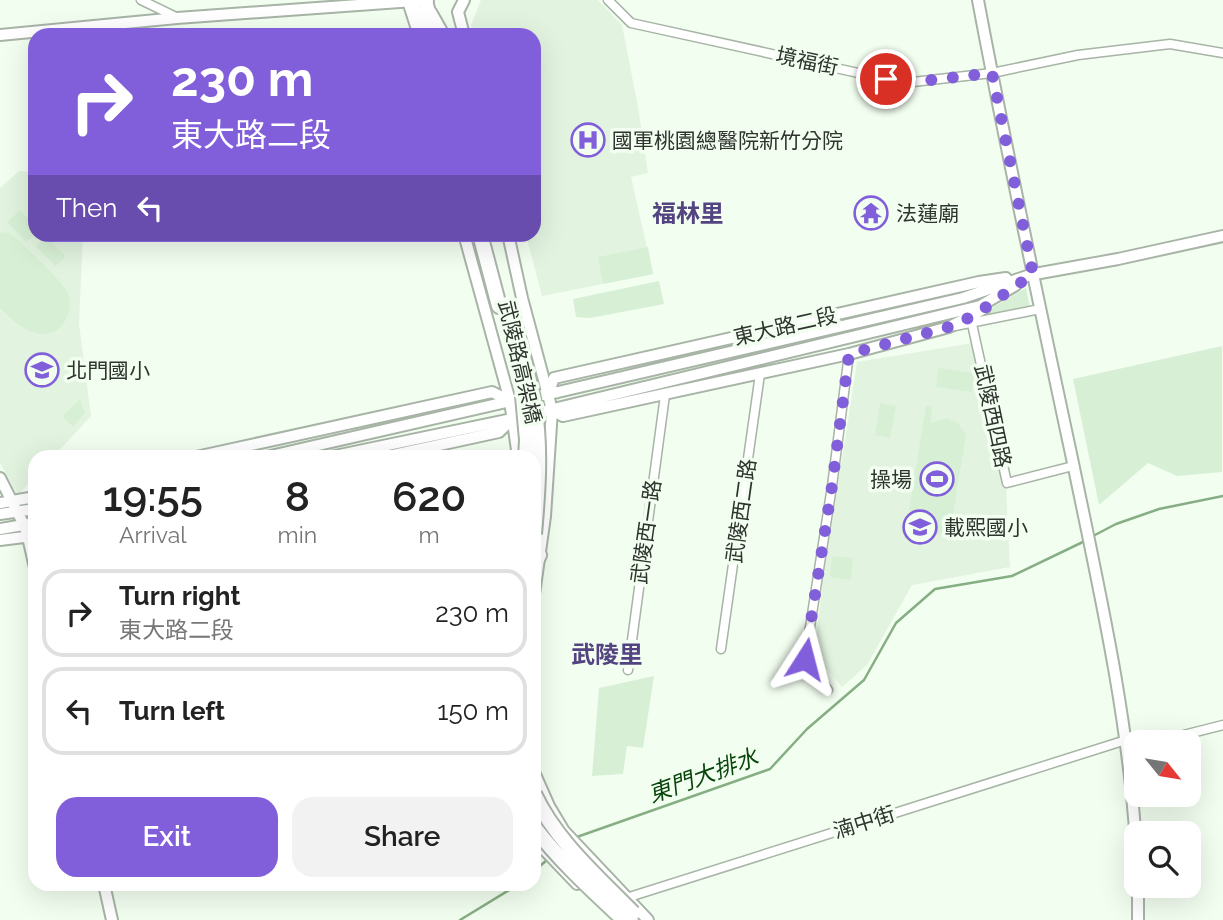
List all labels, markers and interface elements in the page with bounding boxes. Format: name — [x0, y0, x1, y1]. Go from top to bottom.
street label: 境福街 — [774, 42, 840, 80]
pin — [856, 49, 916, 109]
text: 230 m — [171, 50, 313, 107]
icon: right — [56, 56, 147, 147]
icon: arrive — [867, 60, 905, 98]
text: 東大路二段 — [171, 116, 331, 153]
hospital icon: 國軍桃園總醫院新竹分院 — [569, 121, 607, 159]
place label: 國軍桃園總醫院新竹分院 — [612, 128, 843, 153]
icon: left — [131, 189, 169, 227]
text: Then — [56, 193, 117, 223]
temple icon: 法蓮廟 — [852, 194, 890, 232]
district label: 福林里 — [652, 199, 724, 228]
place label: 法蓮廟 — [896, 201, 959, 226]
street label: 武陵路高架橋 — [494, 298, 546, 426]
street label: 東大路二段 — [731, 302, 839, 350]
school or university icon: 北門國小 — [23, 351, 61, 389]
place label: 北門國小 — [66, 358, 150, 383]
street label: 武陵西四路 — [970, 362, 1016, 470]
street label: 武陵西二路 — [721, 457, 761, 565]
sports icon: 操場 — [918, 460, 956, 498]
place label: 操場 — [870, 467, 912, 492]
text: 19:55 — [103, 472, 203, 521]
text: 8 — [285, 472, 310, 521]
text: 620 — [392, 472, 466, 521]
street label: 武陵西一路 — [626, 478, 666, 586]
school or university icon: 載熙國小 — [901, 508, 939, 546]
place label: 載熙國小 — [944, 515, 1028, 540]
text: Arrival — [119, 521, 187, 548]
text: min — [278, 521, 317, 548]
text: m — [418, 521, 440, 548]
text: Turn right — [119, 581, 240, 611]
icon: right — [60, 594, 98, 632]
text: 230 m — [435, 598, 509, 628]
text: 東大路二段 — [119, 616, 234, 643]
position arrow — [768, 622, 842, 696]
district label: 武陵里 — [571, 640, 643, 669]
icon: left — [60, 692, 98, 730]
text: Turn left — [119, 696, 225, 726]
text: 150 m — [437, 696, 509, 726]
north arrow — [1124, 730, 1200, 807]
map controls — [1124, 730, 1201, 898]
water label: 東門大排水 — [644, 742, 763, 807]
button: Exit — [56, 797, 278, 877]
button: Share — [292, 797, 513, 877]
street label: 湳中街 — [830, 801, 898, 843]
button: search — [1124, 821, 1201, 898]

